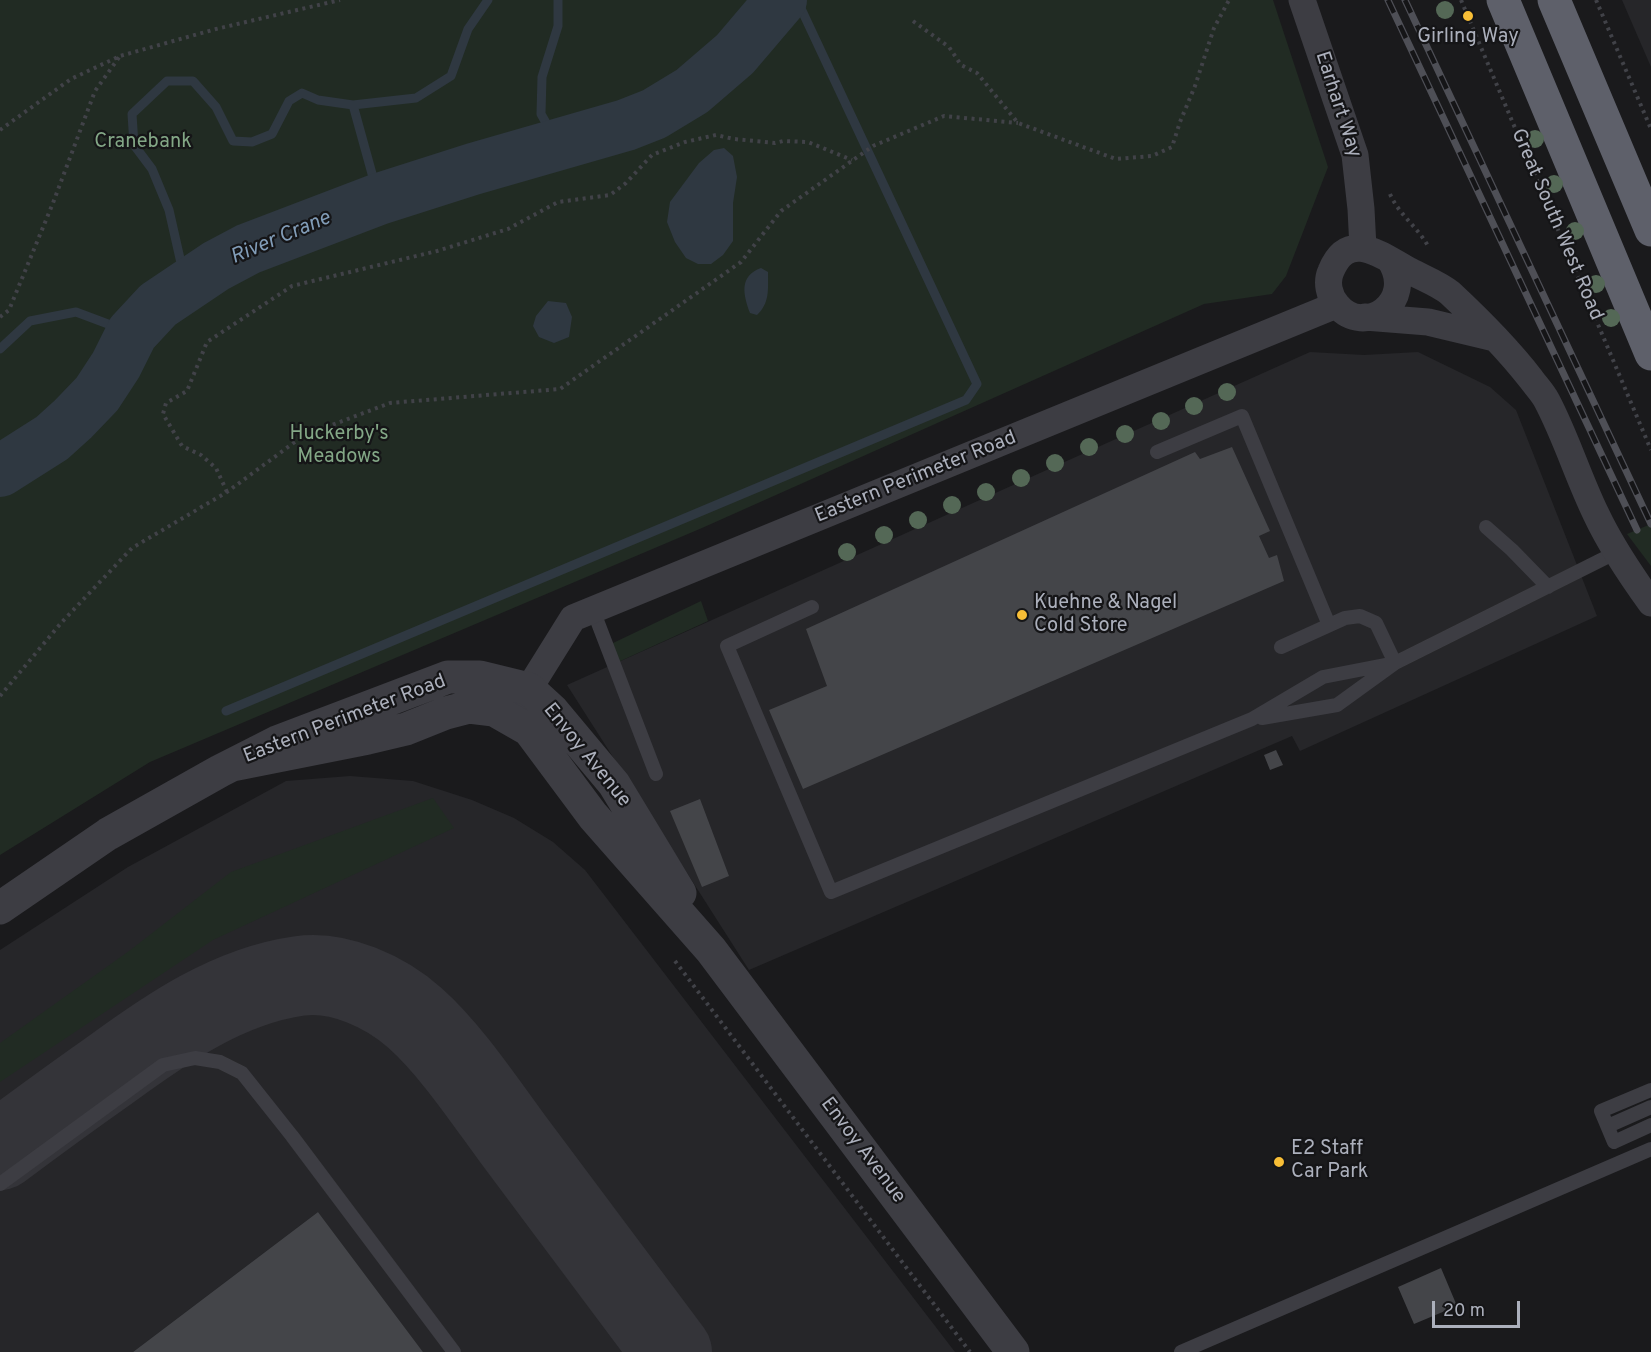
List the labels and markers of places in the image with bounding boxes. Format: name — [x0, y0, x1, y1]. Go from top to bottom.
marker: Girling Way — [1461, 9, 1475, 23]
place label: Girling Way — [1417, 26, 1519, 50]
place label: Kuehne & Nagel Cold Store — [1034, 592, 1177, 639]
marker: Kuehne & Nagel Cold Store — [1015, 608, 1029, 622]
place label: E2 Staff Car Park — [1291, 1138, 1368, 1185]
marker: E2 Staff Car Park — [1272, 1155, 1286, 1169]

